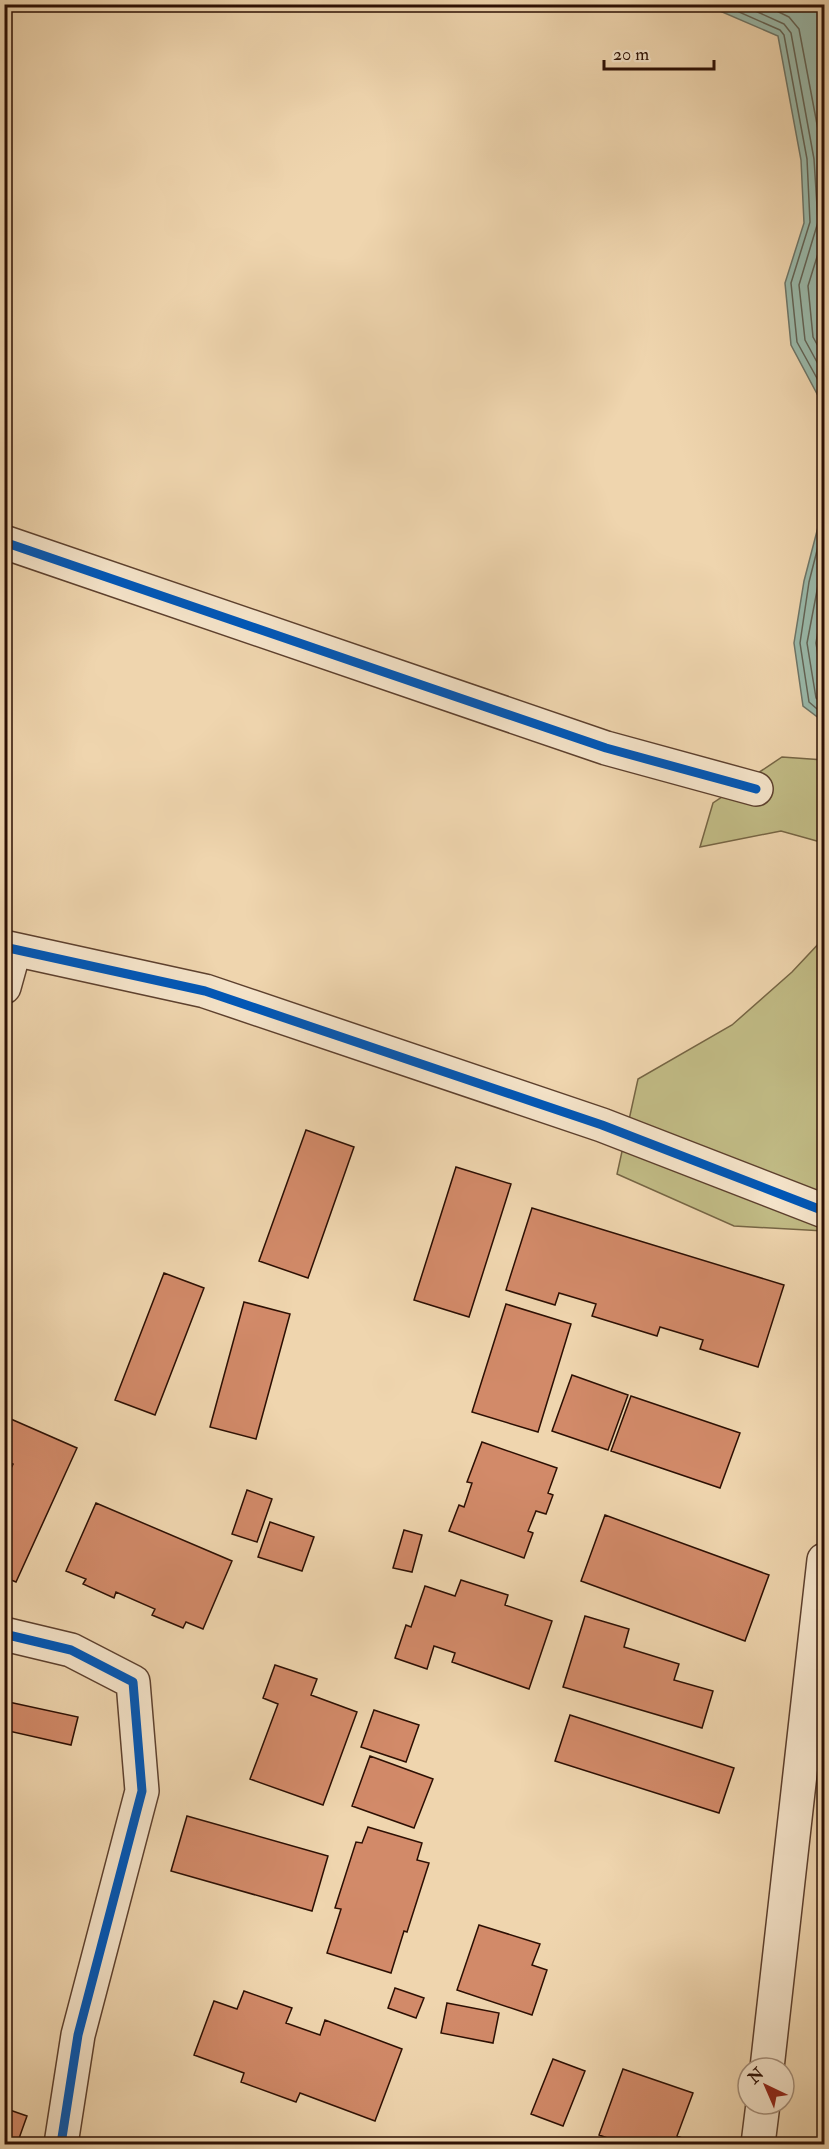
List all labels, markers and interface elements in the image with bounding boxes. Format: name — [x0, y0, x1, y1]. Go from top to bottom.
scale bar — [604, 33, 714, 71]
text: 20 m — [613, 43, 649, 66]
north arrow — [736, 2056, 796, 2116]
text: N — [743, 2063, 769, 2089]

